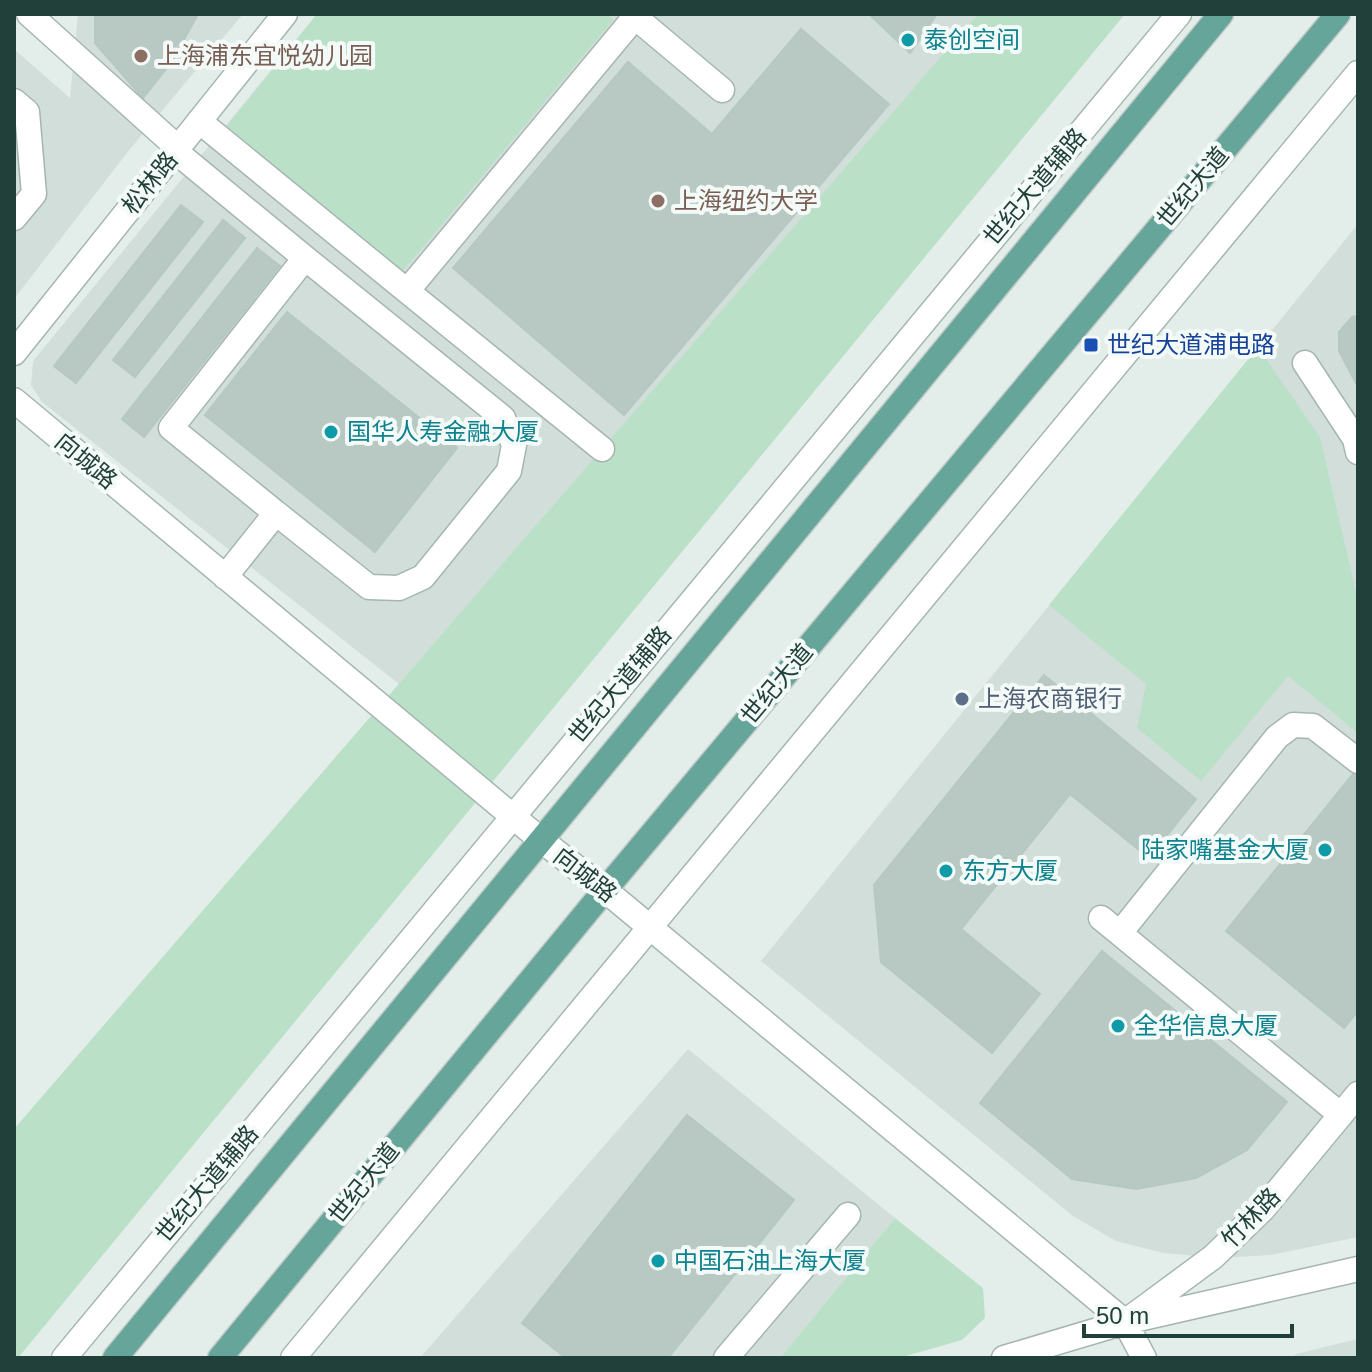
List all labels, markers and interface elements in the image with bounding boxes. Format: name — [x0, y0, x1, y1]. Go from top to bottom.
place label: 泰创空间 — [924, 26, 1020, 53]
marker: 泰创空间 — [899, 31, 917, 49]
place label: 上海浦东宜悦幼儿园 — [157, 42, 373, 69]
marker: 上海浦东宜悦幼儿园 — [132, 47, 150, 65]
street label: 世纪大道辅路 — [978, 123, 1091, 251]
street label: 世纪大道 — [1151, 141, 1234, 232]
street label: 松林路 — [116, 146, 183, 219]
place label: 上海纽约大学 — [674, 187, 818, 214]
marker: 上海纽约大学 — [649, 192, 667, 210]
place label: 世纪大道浦电路 — [1107, 331, 1275, 358]
marker: 世纪大道浦电路 — [1082, 336, 1100, 354]
place label: 国华人寿金融大厦 — [347, 418, 539, 445]
marker: 国华人寿金融大厦 — [322, 423, 340, 441]
street label: 向城路 — [50, 427, 123, 494]
street label: 世纪大道辅路 — [563, 621, 676, 749]
street label: 世纪大道 — [735, 638, 818, 729]
place label: 上海农商银行 — [978, 685, 1122, 712]
marker: 上海农商银行 — [953, 690, 971, 708]
place label: 陆家嘴基金大厦 — [1141, 836, 1309, 863]
marker: 陆家嘴基金大厦 — [1316, 841, 1334, 859]
street label: 向城路 — [549, 842, 622, 907]
place label: 东方大厦 — [962, 857, 1058, 884]
marker: 东方大厦 — [937, 862, 955, 880]
place label: 全华信息大厦 — [1134, 1012, 1278, 1039]
marker: 全华信息大厦 — [1109, 1017, 1127, 1035]
street label: 世纪大道辅路 — [150, 1120, 263, 1248]
street label: 世纪大道 — [323, 1137, 404, 1228]
street label: 竹林路 — [1216, 1182, 1285, 1253]
place label: 中国石油上海大厦 — [674, 1247, 866, 1274]
marker: 中国石油上海大厦 — [649, 1252, 667, 1270]
scale bar — [1084, 1288, 1292, 1338]
text: 50 m — [1096, 1302, 1149, 1329]

